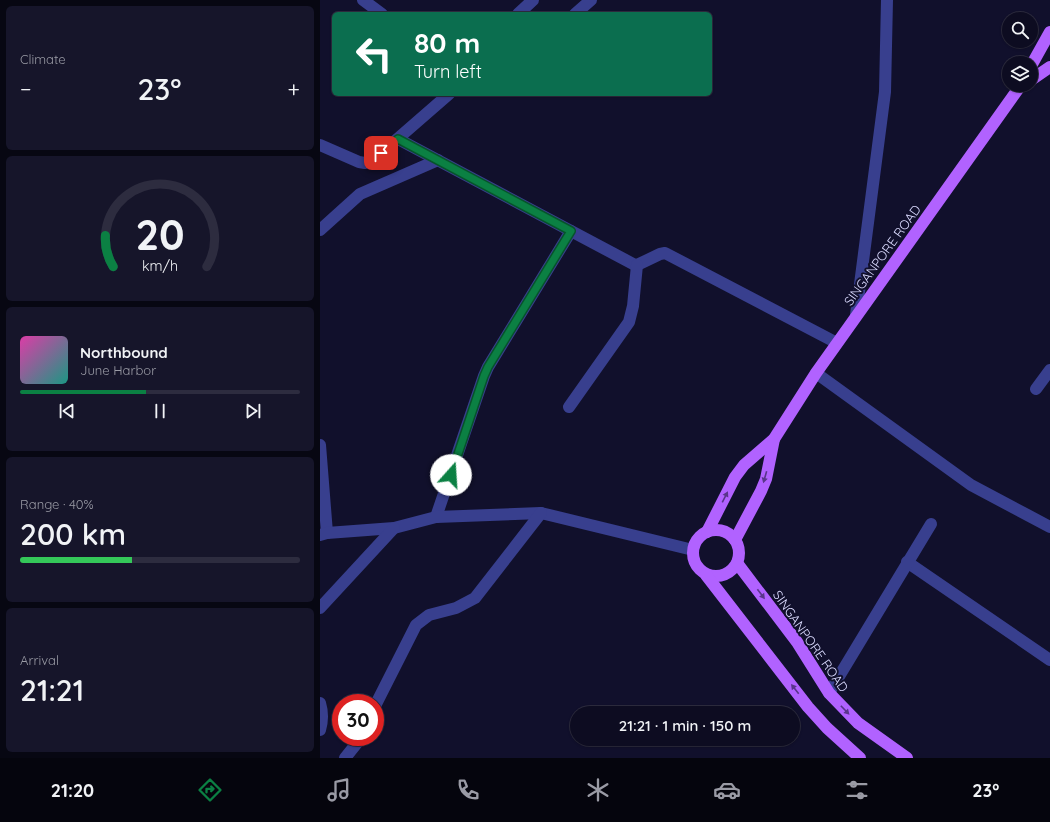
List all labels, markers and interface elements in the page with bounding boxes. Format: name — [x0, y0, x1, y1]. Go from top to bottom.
map controls — [1002, 12, 1038, 92]
button: search — [1002, 12, 1038, 48]
text: 80 m — [414, 25, 480, 60]
icon: left — [348, 28, 400, 80]
text: Climate — [20, 51, 66, 67]
button: layers — [1002, 56, 1038, 92]
text: Turn left — [414, 60, 482, 83]
text: 23° — [137, 70, 182, 108]
text: − — [20, 75, 31, 103]
text: + — [288, 75, 300, 103]
pin — [364, 136, 398, 170]
icon: arrive — [370, 142, 392, 164]
street label: SINGANPORE ROAD — [840, 202, 924, 308]
text: 20 — [135, 207, 185, 259]
text: km/h — [142, 256, 178, 274]
text: Northbound — [80, 343, 168, 362]
text: June Harbor — [80, 362, 156, 378]
icon: previous — [56, 400, 78, 422]
icon: pause — [149, 400, 171, 422]
icon: next — [242, 400, 264, 422]
position arrow — [430, 454, 472, 496]
one-way arrow — [762, 471, 768, 483]
one-way arrow — [721, 491, 728, 503]
text: Range · 40% — [20, 496, 94, 512]
text: 200 km — [20, 515, 126, 553]
street label: SINGANPORE ROAD — [770, 587, 852, 695]
one-way arrow — [757, 589, 765, 599]
text: Arrival — [20, 652, 59, 668]
text: 21:21 — [20, 671, 84, 709]
one-way arrow — [791, 684, 799, 695]
speed limit sign: 30 — [332, 694, 384, 746]
one-way arrow — [840, 705, 850, 715]
text: 21:21 · 1 min · 150 m — [619, 716, 751, 735]
icon: directions — [196, 776, 224, 804]
icon: music — [325, 776, 353, 804]
icon: phone — [454, 776, 482, 804]
icon: climate — [584, 776, 612, 804]
icon: car — [713, 776, 741, 804]
icon: filters — [843, 776, 871, 804]
text: 21:20 — [51, 779, 94, 802]
text: 23° — [972, 779, 999, 802]

